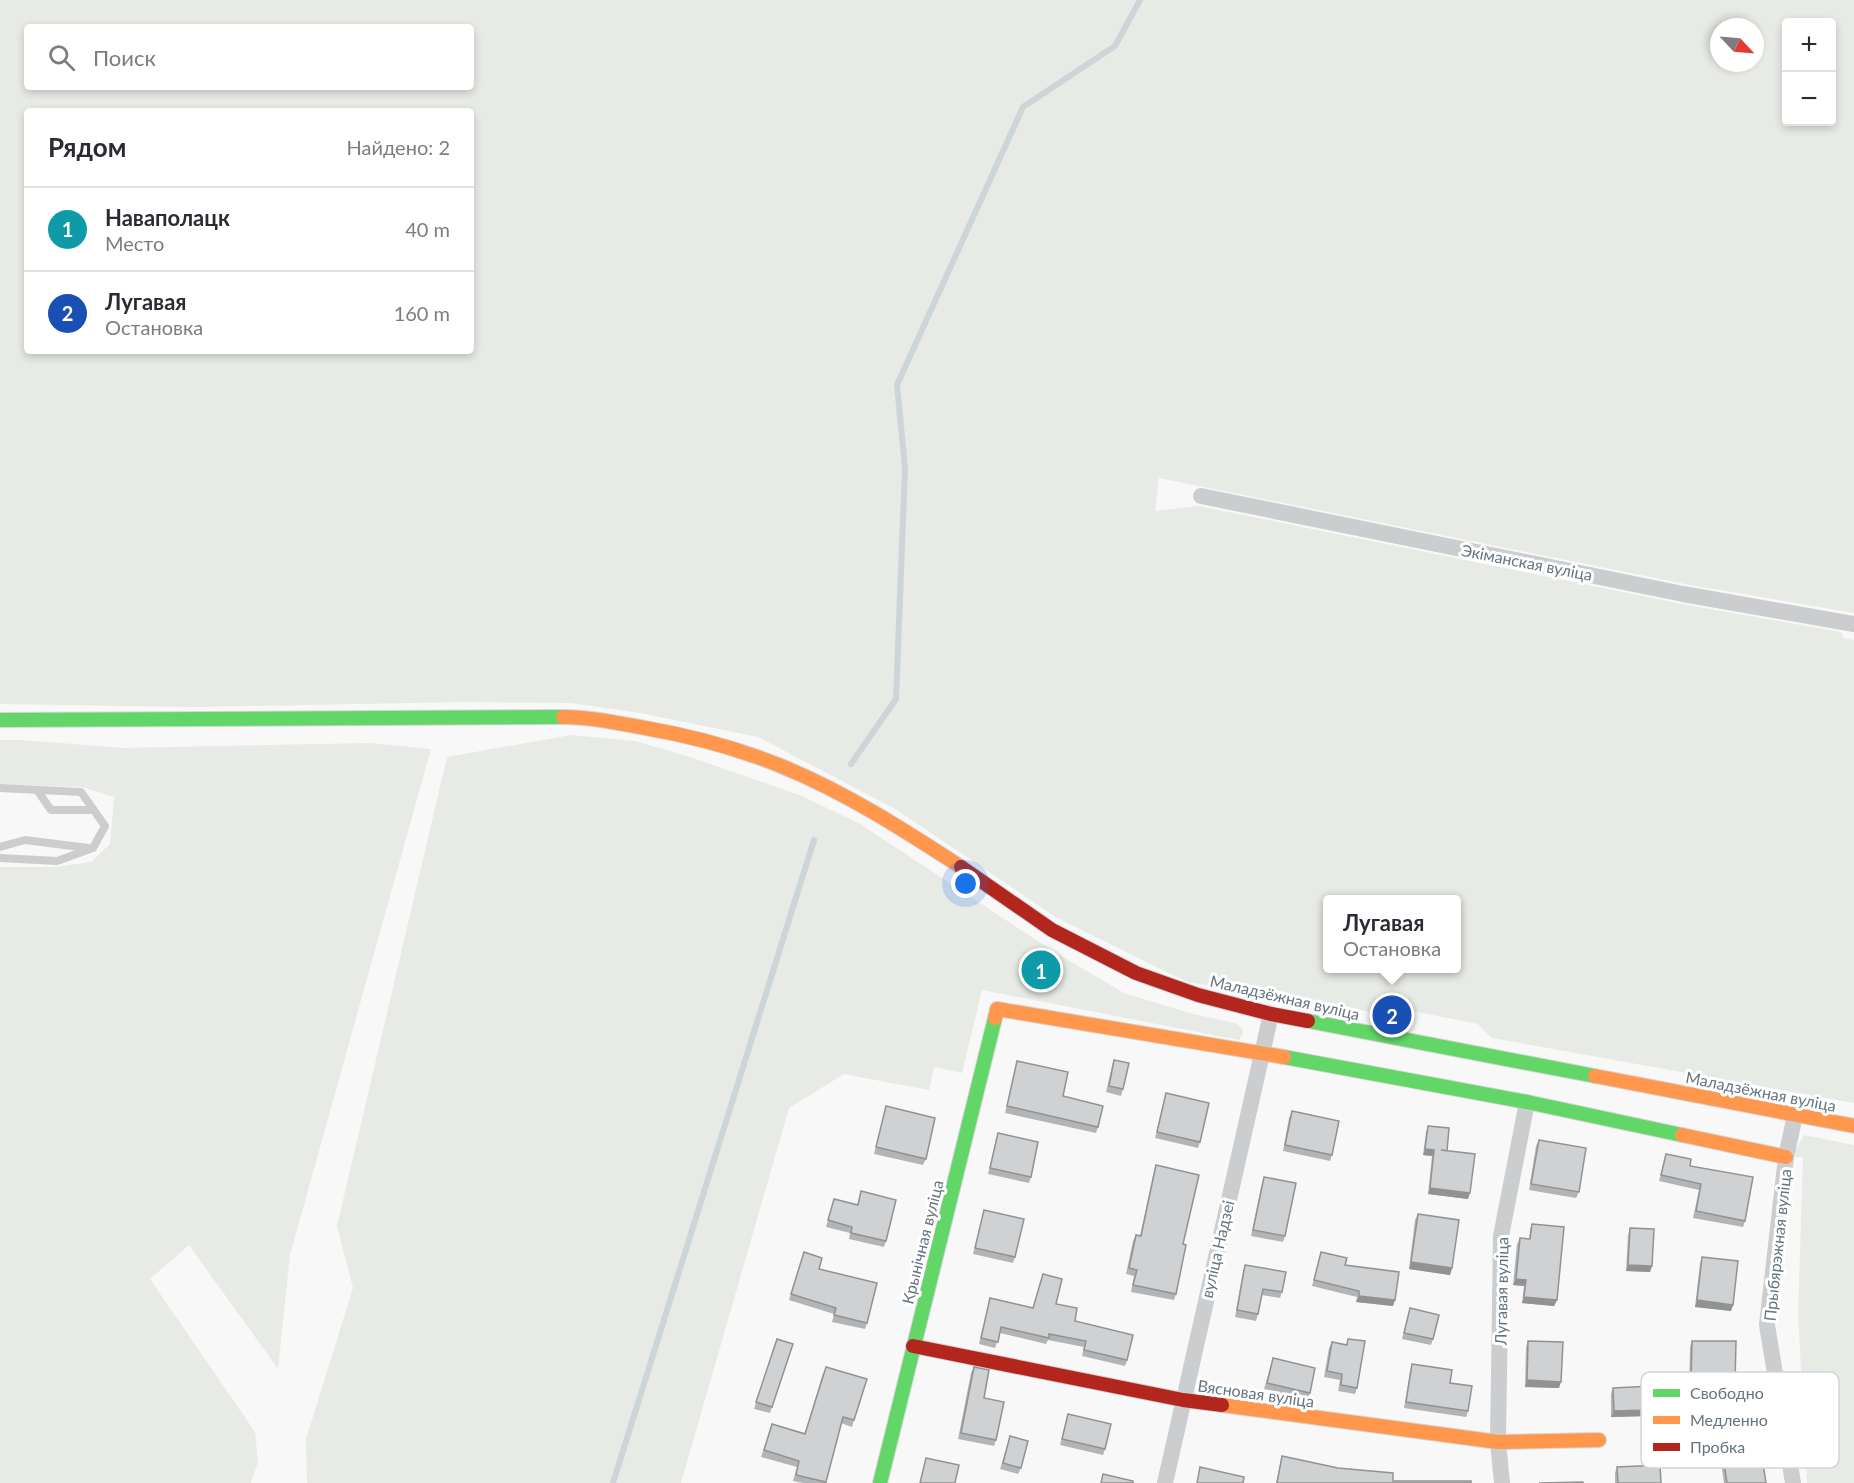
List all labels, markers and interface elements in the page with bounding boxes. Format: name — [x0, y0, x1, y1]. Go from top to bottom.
north arrow — [1710, 18, 1764, 72]
map controls — [1782, 18, 1836, 126]
button: + — [1782, 18, 1836, 72]
search box — [24, 24, 474, 90]
icon: search — [45, 41, 78, 74]
text: Поиск — [93, 44, 156, 71]
button: − — [1782, 72, 1836, 126]
text: Рядом — [48, 131, 126, 163]
text: Найдено: 2 — [347, 135, 450, 159]
text: Наваполацк — [105, 204, 230, 231]
text: 1 — [62, 217, 73, 241]
text: 40 m — [405, 217, 450, 241]
text: Место — [105, 231, 164, 255]
text: Лугавая — [105, 288, 186, 315]
text: 2 — [62, 301, 73, 325]
text: 160 m — [394, 301, 450, 325]
text: Остановка — [105, 315, 203, 339]
street label: Экіманская вуліца — [1460, 540, 1594, 584]
your location — [951, 869, 980, 898]
popup — [1323, 895, 1461, 973]
text: Лугавая — [1343, 909, 1424, 936]
text: Остановка — [1343, 936, 1441, 960]
pin: 1 — [1022, 948, 1060, 992]
street label: Маладзёжная вуліца — [1208, 971, 1362, 1023]
pin: 2 — [1372, 992, 1412, 1038]
street label: Маладзёжная вуліца — [1684, 1067, 1838, 1115]
street label: Прыбярэжная вуліца — [1760, 1168, 1794, 1322]
street label: Крынічная вуліца — [897, 1178, 947, 1306]
street label: вуліца Надзеі — [1197, 1198, 1237, 1300]
street label: Лугавая вуліца — [1491, 1237, 1511, 1346]
legend — [1641, 1372, 1839, 1468]
street label: Вясновая вуліца — [1197, 1375, 1315, 1411]
text: Свободно — [1690, 1383, 1764, 1402]
text: Медленно — [1690, 1410, 1768, 1429]
text: Пробка — [1690, 1437, 1745, 1456]

